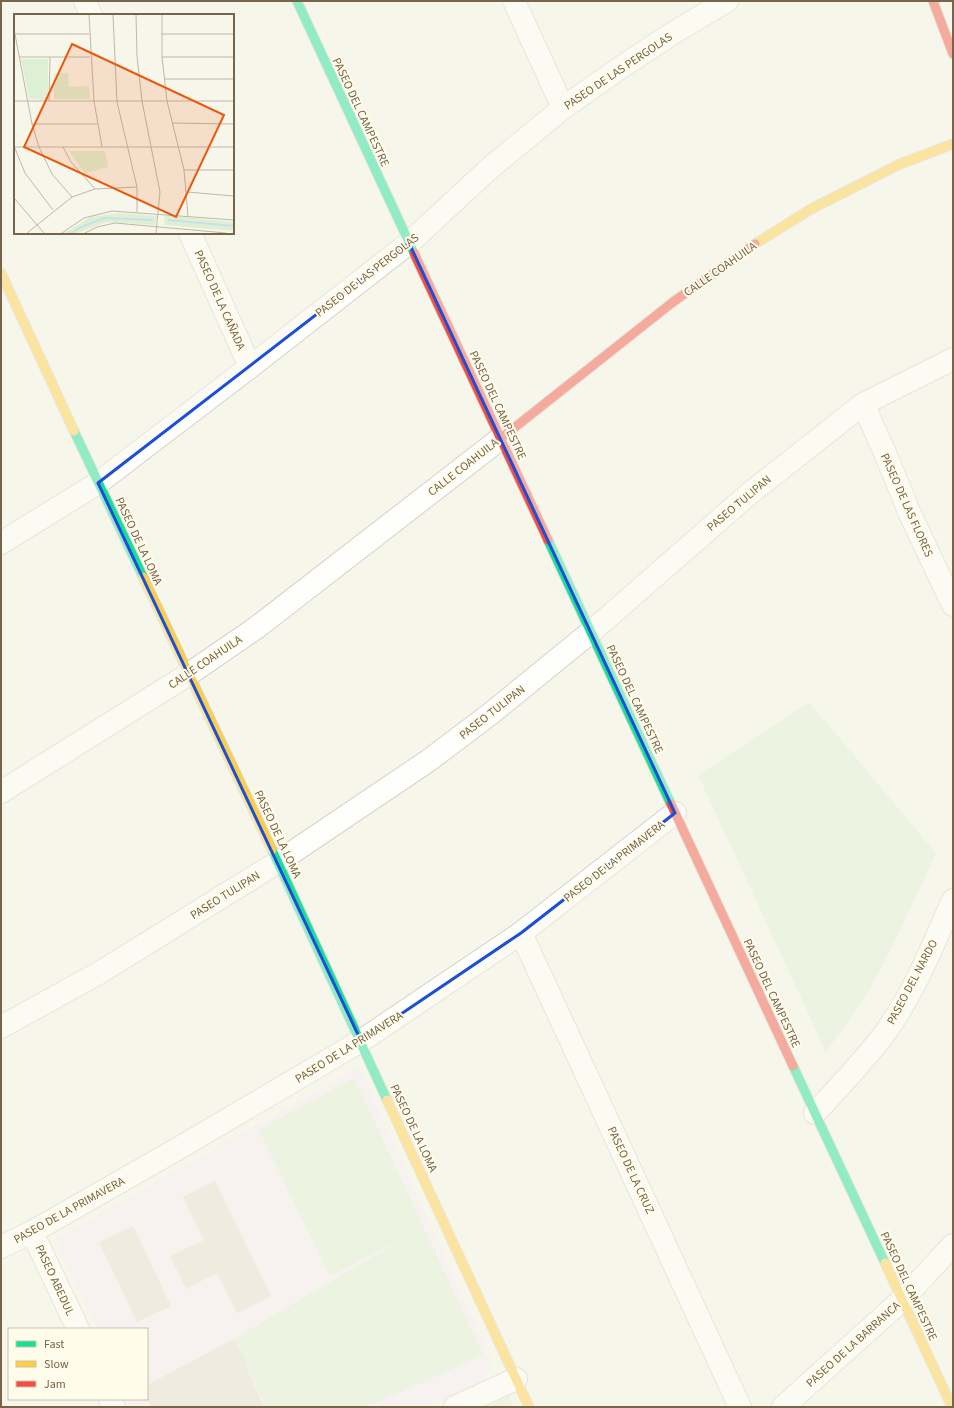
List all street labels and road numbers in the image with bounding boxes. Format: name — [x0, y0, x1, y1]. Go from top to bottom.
street label: PASEO DE LAS PERGOLAS — [561, 29, 676, 114]
street label: PASEO DEL CAMPESTRE — [328, 55, 393, 170]
street label: PASEO DE LAS PERGOLAS — [312, 230, 423, 321]
street label: CALLE COAHUILA — [680, 238, 761, 301]
street label: PASEO DE LA CAÑADA — [190, 247, 249, 354]
street label: PASEO DEL CAMPESTRE — [465, 348, 530, 463]
street label: CALLE COAHUILA — [424, 434, 503, 500]
street label: PASEO DE LAS FLORES — [876, 451, 937, 560]
street label: PASEO TULIPAN — [703, 471, 775, 535]
street label: PASEO DE LA LOMA — [111, 494, 167, 588]
street label: CALLE COAHUILA — [165, 631, 246, 693]
street label: PASEO DEL CAMPESTRE — [602, 642, 667, 757]
street label: PASEO TULIPAN — [456, 681, 529, 744]
street label: PASEO DE LA LOMA — [250, 787, 306, 881]
street label: PASEO DE LA PRIMAVERA — [560, 816, 669, 906]
street label: PASEO TULIPAN — [187, 867, 263, 924]
street label: PASEO DEL CAMPESTRE — [739, 936, 804, 1051]
street label: PASEO DEL NARDO — [883, 937, 942, 1028]
street label: PASEO DE LA PRIMAVERA — [292, 1007, 407, 1088]
street label: PASEO DE LA LOMA — [386, 1081, 442, 1175]
street label: PASEO DE LA CRUZ — [603, 1124, 658, 1217]
street label: PASEO DE LA PRIMAVERA — [11, 1173, 128, 1248]
street label: PASEO DEL CAMPESTRE — [876, 1229, 941, 1344]
street label: PASEO ABEDUL — [31, 1242, 79, 1319]
street label: PASEO DE LA BARRANCA — [802, 1297, 905, 1391]

